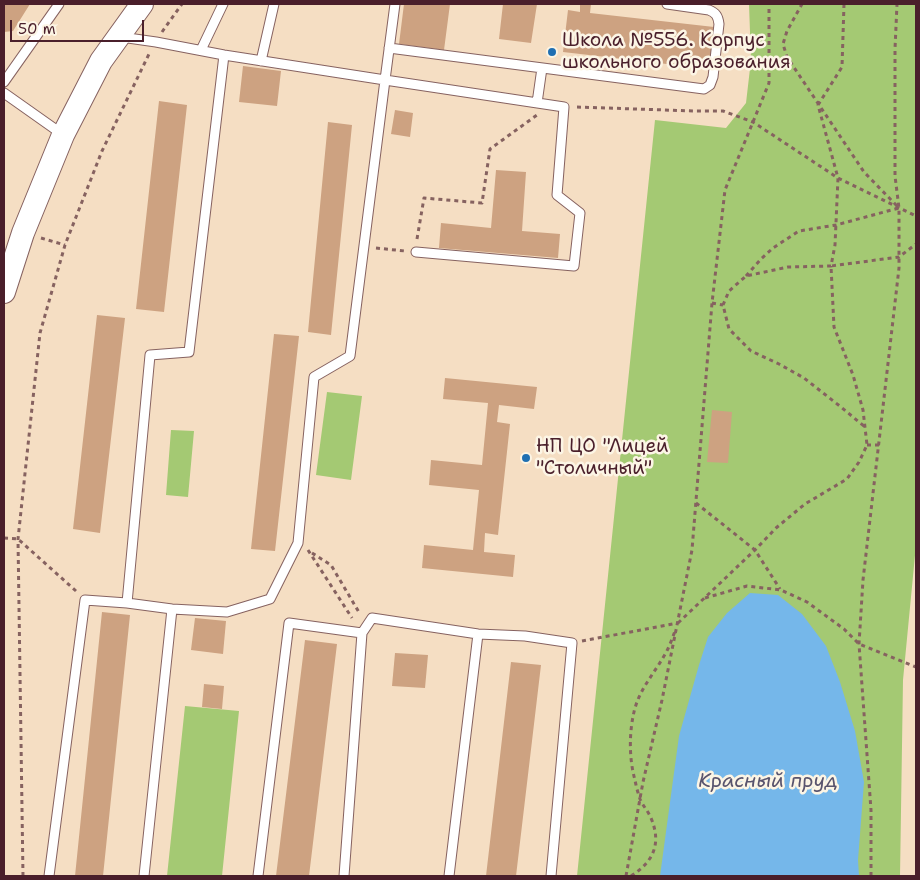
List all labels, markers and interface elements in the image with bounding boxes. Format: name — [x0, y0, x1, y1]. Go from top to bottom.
scale bar — [12, 10, 146, 42]
text: 50 m — [18, 19, 56, 39]
place label: Школа №556. Корпус школьного образования — [562, 30, 791, 74]
marker: Школа №556. Корпус школьного образования — [546, 46, 558, 58]
place label: НП ЦО "Лицей "Столичный" — [536, 436, 669, 480]
marker: НП ЦО "Лицей "Столичный" — [520, 452, 532, 464]
water label: Красный пруд — [698, 770, 838, 794]

